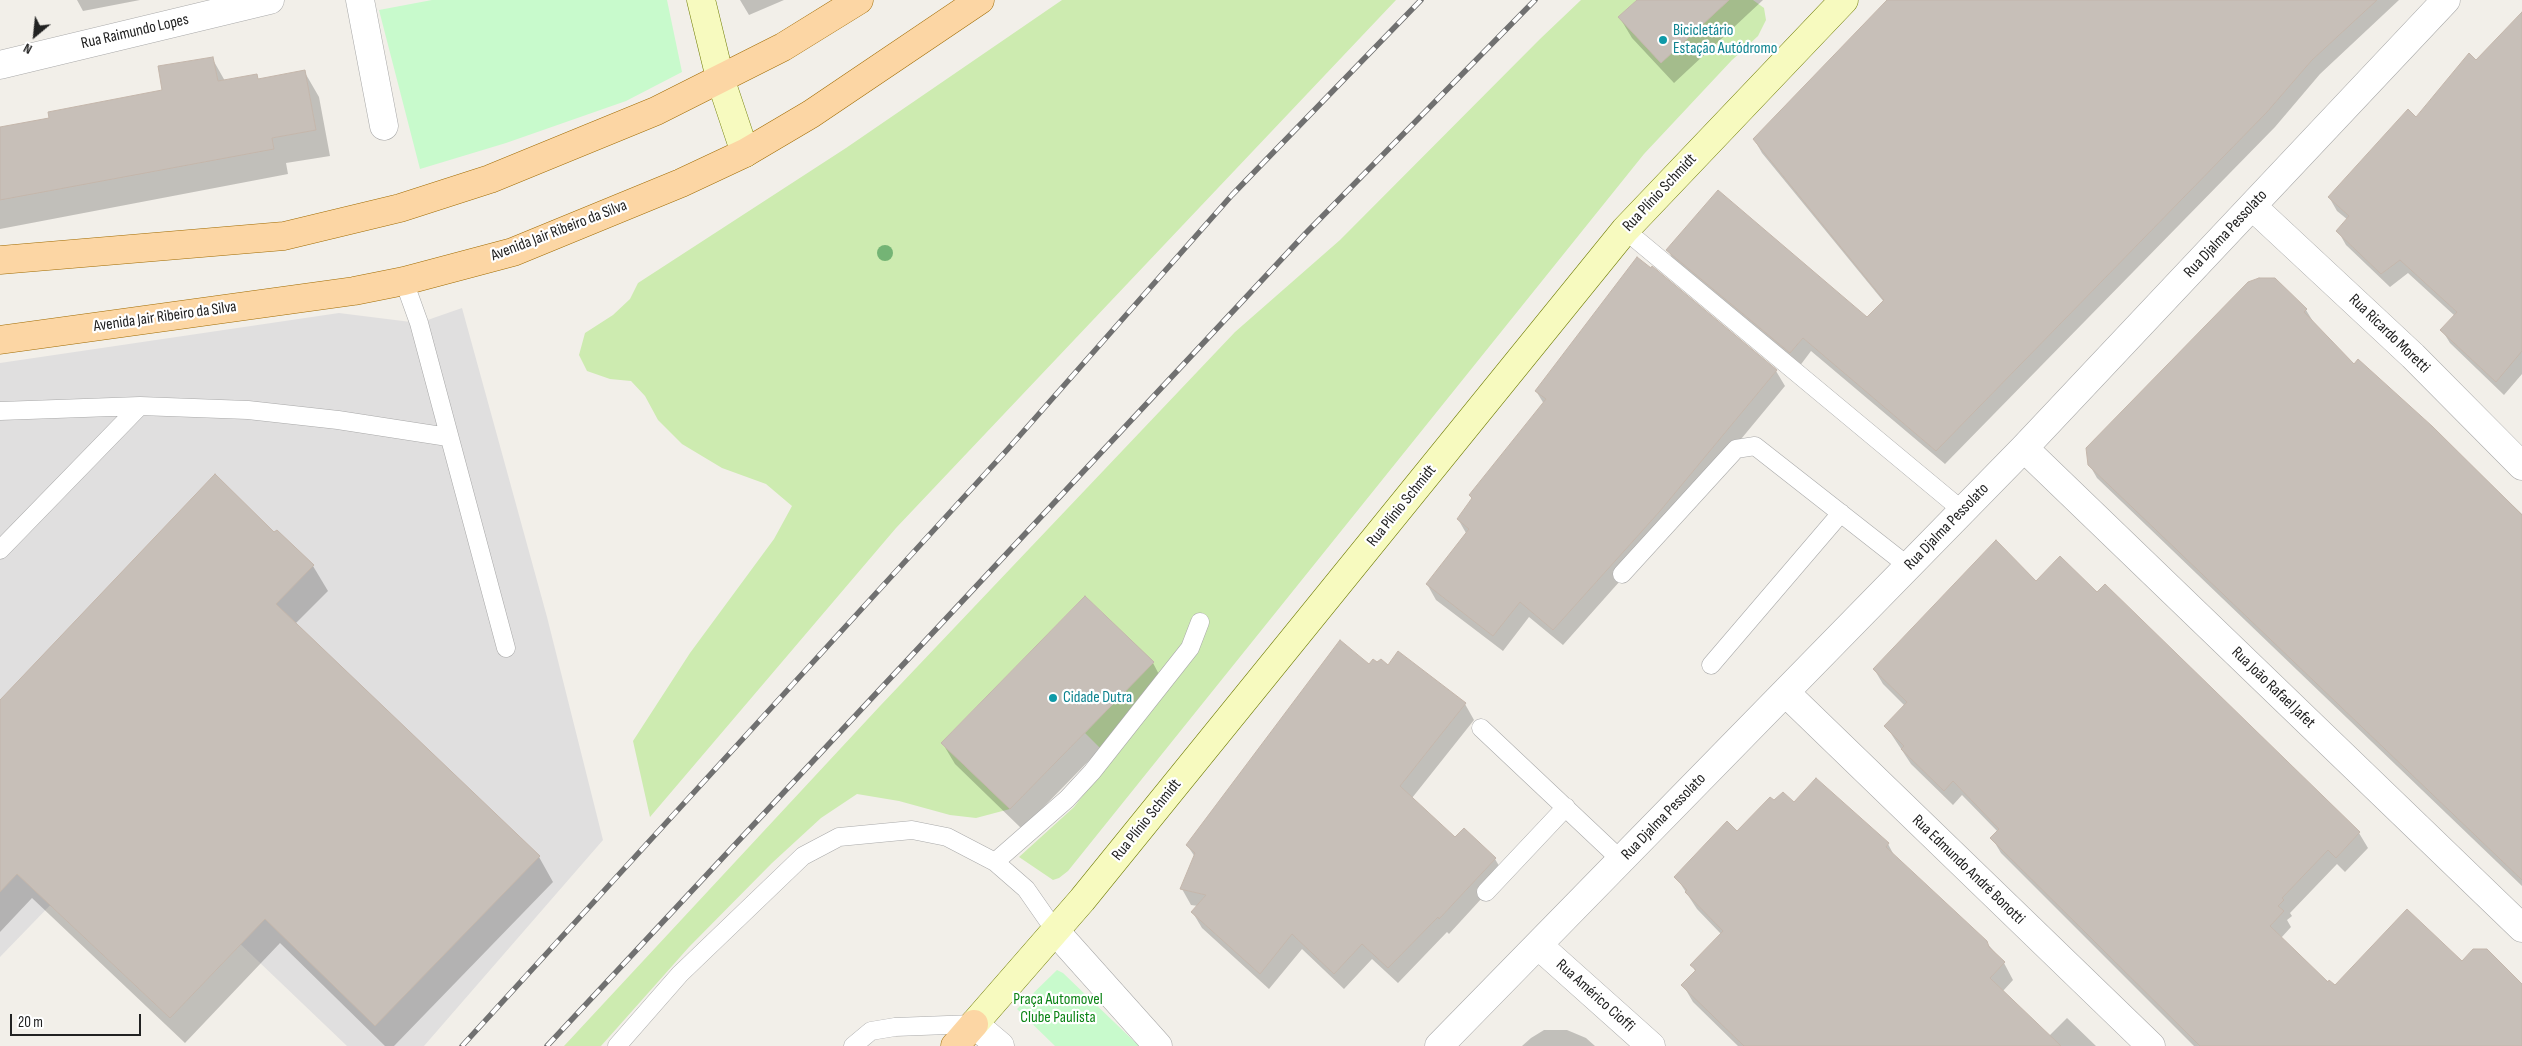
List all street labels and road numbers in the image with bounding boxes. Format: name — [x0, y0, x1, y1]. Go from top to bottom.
street label: Rua Raimundo Lopes — [79, 10, 191, 54]
street label: Rua Plínio Schmidt — [1619, 150, 1701, 236]
street label: Rua Djalma Pessolato — [2180, 186, 2272, 282]
street label: Avenida Jair Ribeiro da Silva — [488, 196, 630, 266]
street label: Rua Ricardo Moretti — [2344, 291, 2434, 377]
street label: Avenida Jair Ribeiro da Silva — [92, 297, 238, 337]
street label: Rua Plínio Schmidt — [1363, 461, 1441, 551]
street label: Rua Djalma Pessolato — [1901, 480, 1993, 574]
street label: Rua João Rafael Jafet — [2227, 643, 2319, 733]
street label: Rua Djalma Pessolato — [1618, 770, 1710, 864]
street label: Rua Plínio Schmidt — [1108, 775, 1186, 865]
street label: Rua Edmundo André Bonotti — [1908, 811, 2028, 929]
street label: Rua Américo Cioffi — [1552, 956, 1638, 1036]

